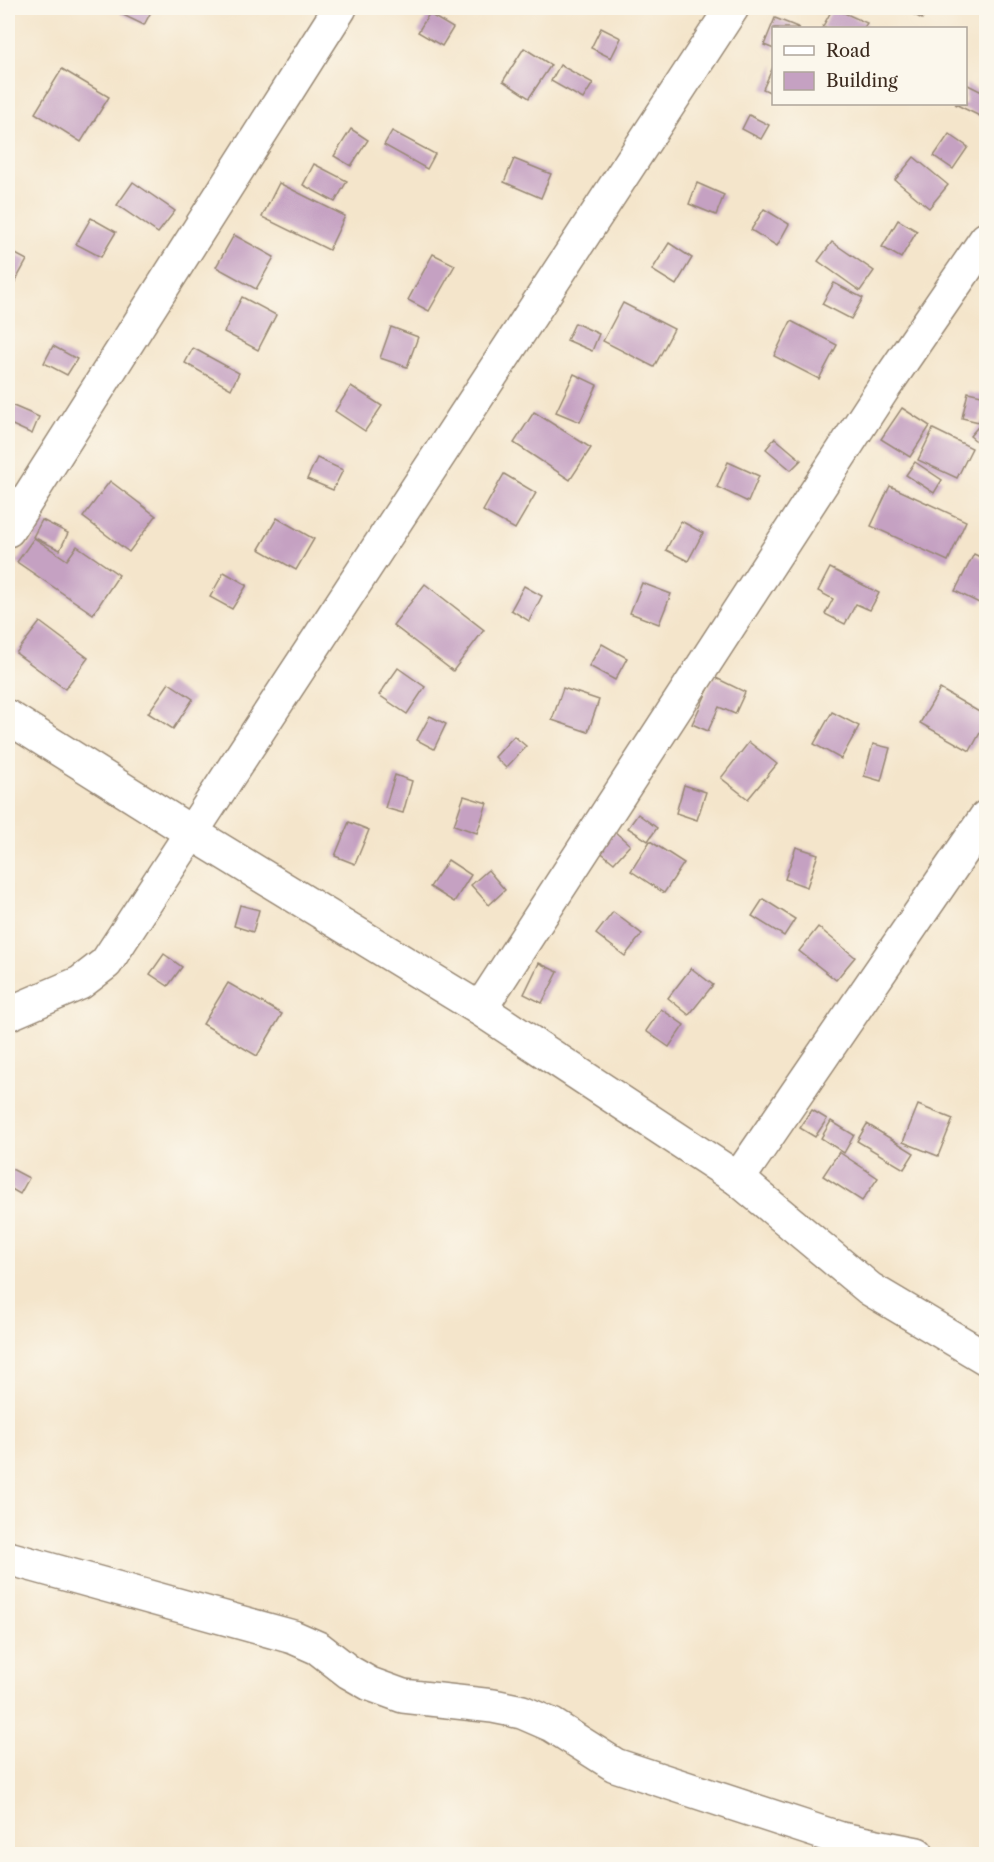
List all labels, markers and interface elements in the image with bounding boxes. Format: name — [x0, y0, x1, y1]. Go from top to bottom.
legend — [772, 27, 967, 105]
text: Road — [826, 40, 871, 62]
text: Building — [826, 70, 898, 92]

